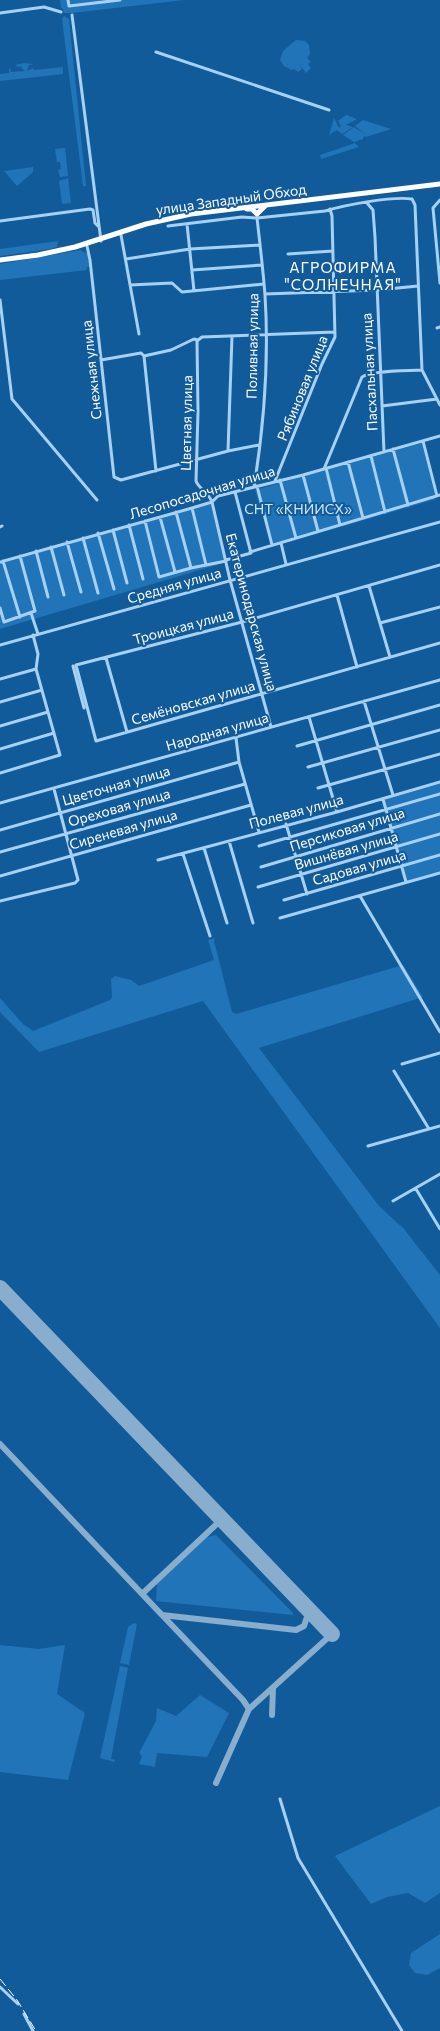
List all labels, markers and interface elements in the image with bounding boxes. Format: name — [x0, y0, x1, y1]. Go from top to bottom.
street label: улица Западный Обход — [155, 180, 307, 218]
district label: АГРОФИРМА "СОЛНЕЧНАЯ" — [284, 258, 402, 293]
street label: Поливная улица — [243, 293, 261, 399]
street label: Пасхальная улица — [357, 313, 381, 431]
street label: Снежная улица — [77, 320, 105, 420]
street label: Рябиновая улица — [273, 333, 331, 443]
street label: Цветная улица — [177, 375, 195, 471]
street label: Лесопосадочная улица — [127, 462, 277, 522]
park label: СНТ «КНИИСХ» — [244, 500, 352, 517]
street label: Екатеринодарская улица — [223, 531, 281, 693]
street label: Средняя улица — [125, 563, 223, 607]
street label: Троицкая улица — [131, 604, 235, 648]
street label: Семёновская улица — [129, 676, 257, 728]
street label: Народная улица — [164, 708, 270, 754]
street label: Цветочная улица — [60, 761, 172, 809]
street label: Ореховая улица — [66, 784, 172, 830]
street label: Полевая улица — [247, 790, 345, 832]
street label: Персиковая улица — [287, 803, 407, 855]
street label: Сиреневая улица — [67, 805, 179, 853]
street label: Вишнёвая улица — [292, 827, 400, 873]
street label: Садовая улица — [310, 846, 408, 888]

